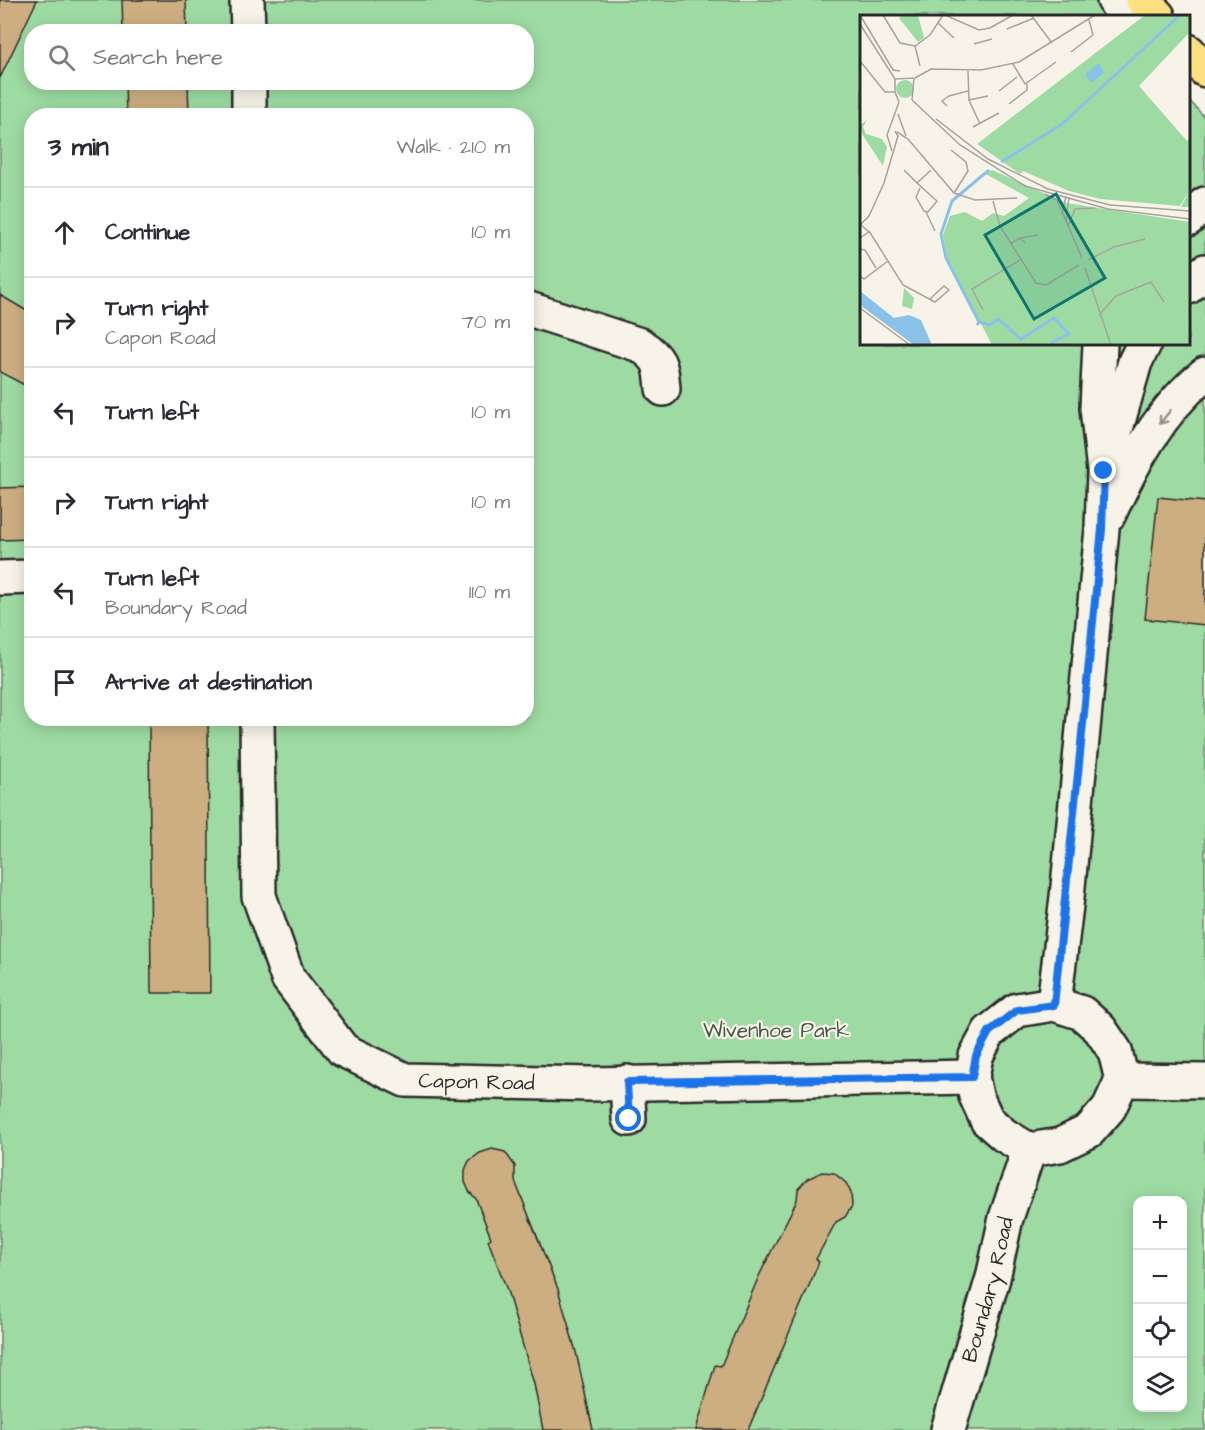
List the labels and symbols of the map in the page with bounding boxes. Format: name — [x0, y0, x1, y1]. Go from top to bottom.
inset map — [860, 15, 1190, 345]
one-way arrow — [1159, 408, 1172, 424]
route end — [1090, 457, 1116, 483]
park label: Wivenhoe Park — [703, 1016, 849, 1045]
street label: Capon Road — [418, 1066, 535, 1098]
route start — [615, 1105, 641, 1131]
street label: Boundary Road — [955, 1214, 1021, 1366]

